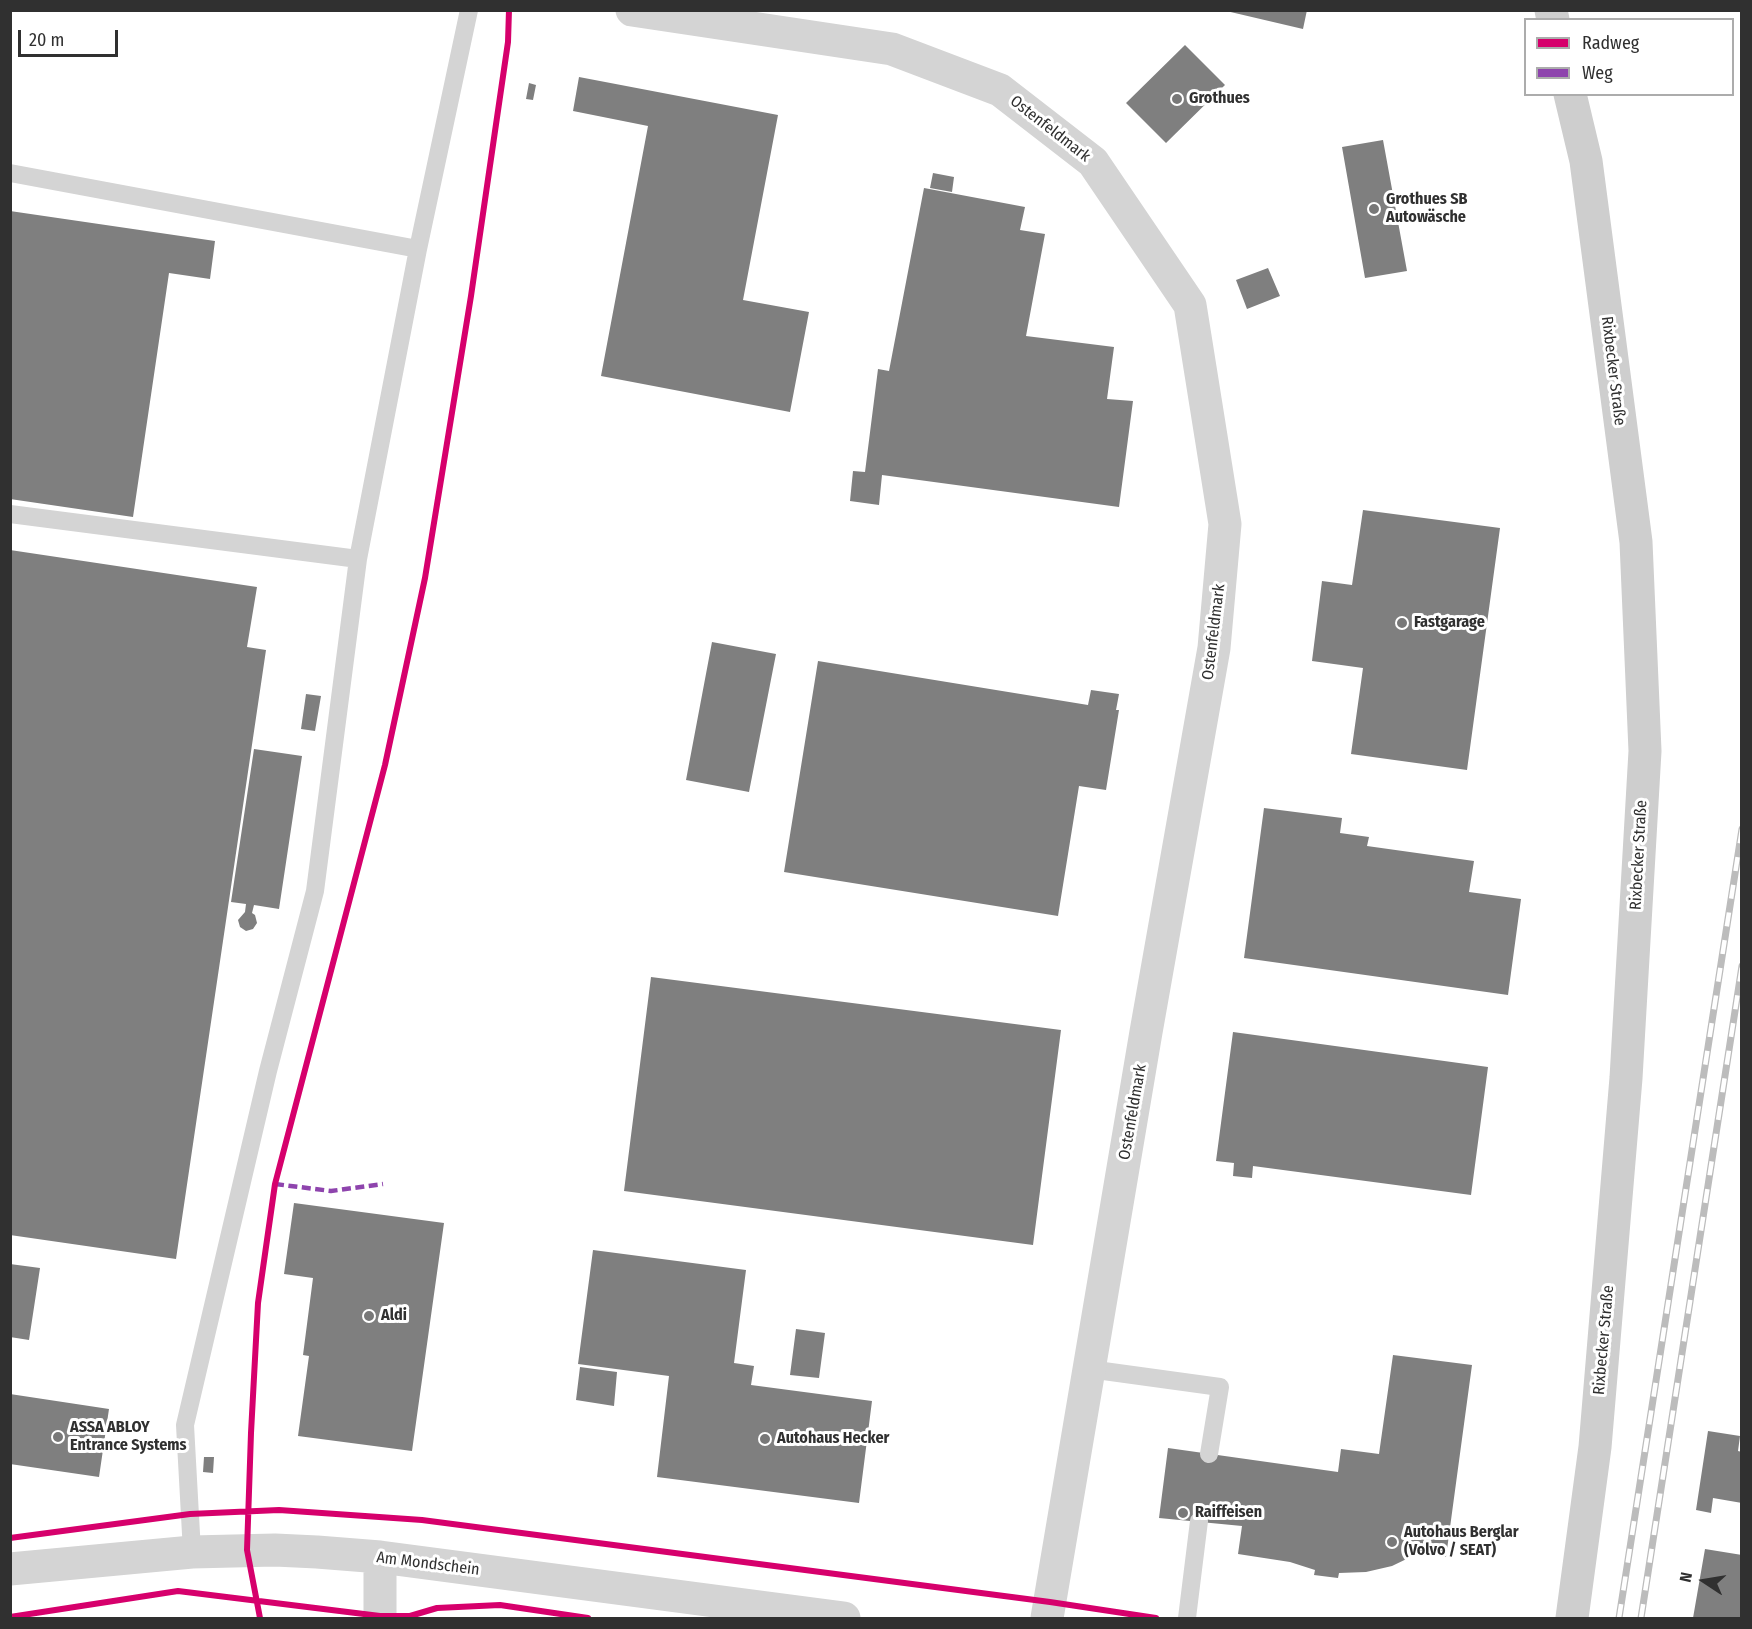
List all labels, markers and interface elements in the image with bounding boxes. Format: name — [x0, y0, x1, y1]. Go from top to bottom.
scale bar — [21, 18, 122, 56]
legend — [1524, 18, 1734, 96]
text: 20 m — [29, 29, 64, 51]
text: Radweg — [1582, 32, 1639, 54]
text: Weg — [1582, 62, 1613, 84]
place label: Grothues — [1189, 89, 1250, 109]
street label: Ostenfeldmark — [1006, 92, 1094, 166]
marker: Grothues — [1170, 92, 1184, 106]
place label: Grothues SB Autowäsche — [1386, 190, 1467, 228]
marker: Grothues SB Autowäsche — [1367, 202, 1381, 216]
street label: Rixbecker Straße — [1597, 315, 1629, 427]
street label: Ostenfeldmark — [1199, 583, 1229, 681]
place label: Fastgarage — [1414, 613, 1485, 633]
marker: Fastgarage — [1395, 616, 1409, 630]
street label: Rixbecker Straße — [1627, 800, 1651, 910]
street label: Ostenfeldmark — [1115, 1063, 1151, 1161]
street label: Rixbecker Straße — [1590, 1284, 1618, 1396]
place label: Aldi — [381, 1306, 407, 1326]
marker: Aldi — [362, 1309, 376, 1323]
place label: ASSA ABLOY Entrance Systems — [70, 1418, 187, 1456]
place label: Autohaus Hecker — [777, 1429, 889, 1449]
marker: ASSA ABLOY Entrance Systems — [51, 1430, 65, 1444]
marker: Autohaus Hecker — [758, 1432, 772, 1446]
place label: Raiffeisen — [1195, 1503, 1262, 1523]
marker: Raiffeisen — [1176, 1506, 1190, 1520]
place label: Autohaus Berglar (Volvo / SEAT) — [1404, 1523, 1519, 1561]
marker: Autohaus Berglar (Volvo / SEAT) — [1385, 1535, 1399, 1549]
street label: Am Mondschein — [375, 1548, 481, 1580]
north arrow — [1674, 1551, 1734, 1611]
text: N — [1676, 1570, 1696, 1584]

